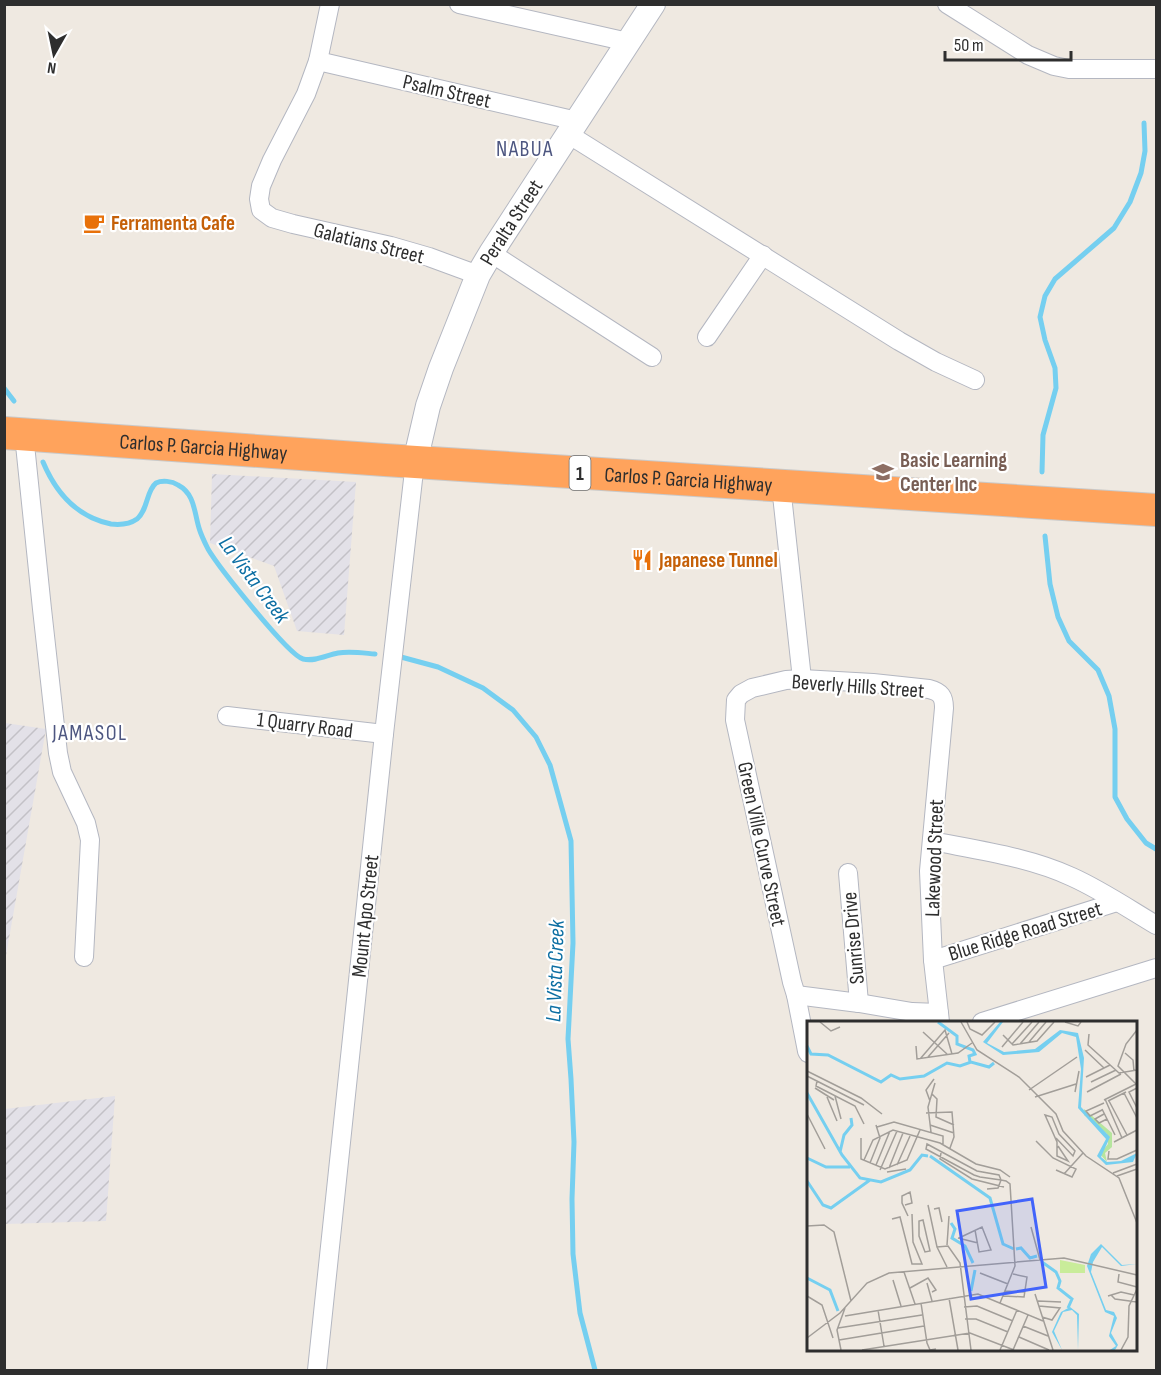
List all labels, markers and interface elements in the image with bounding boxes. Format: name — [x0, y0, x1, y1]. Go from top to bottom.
north arrow — [24, 24, 84, 84]
scale bar — [945, 24, 1071, 62]
text: 50 m — [954, 35, 984, 56]
text: N — [46, 57, 58, 77]
street label: Psalm Street — [400, 69, 493, 114]
district label: NABUA — [496, 136, 554, 163]
street label: Peralta Street — [475, 175, 548, 270]
cafe icon: Ferramenta Cafe — [82, 211, 106, 235]
place label: Ferramenta Cafe — [111, 211, 235, 236]
street label: Galatians Street — [311, 218, 427, 269]
street label: Carlos P. Garcia Highway — [119, 429, 288, 466]
place label: Basic Learning Center Inc — [900, 448, 1007, 497]
road number: 1 — [570, 456, 590, 490]
school or university icon: Basic Learning Center Inc — [871, 460, 895, 484]
street label: Carlos P. Garcia Highway — [604, 462, 773, 498]
water label: La Vista Creek — [212, 531, 296, 629]
restaurant icon: Japanese Tunnel — [630, 548, 654, 572]
place label: Japanese Tunnel — [658, 548, 778, 573]
street label: Beverly Hills Street — [791, 669, 925, 704]
street label: 1 Quarry Road — [255, 707, 354, 744]
district label: JAMASOL — [51, 720, 128, 747]
street label: Green Ville Curve Street — [732, 760, 791, 929]
street label: Lakewood Street — [920, 799, 949, 917]
street label: Mount Apo Street — [347, 853, 384, 979]
street label: Sunrise Drive — [837, 891, 870, 985]
street label: Blue Ridge Road Street — [946, 896, 1105, 967]
water label: La Vista Creek — [540, 919, 571, 1022]
inset map — [807, 1021, 1137, 1351]

